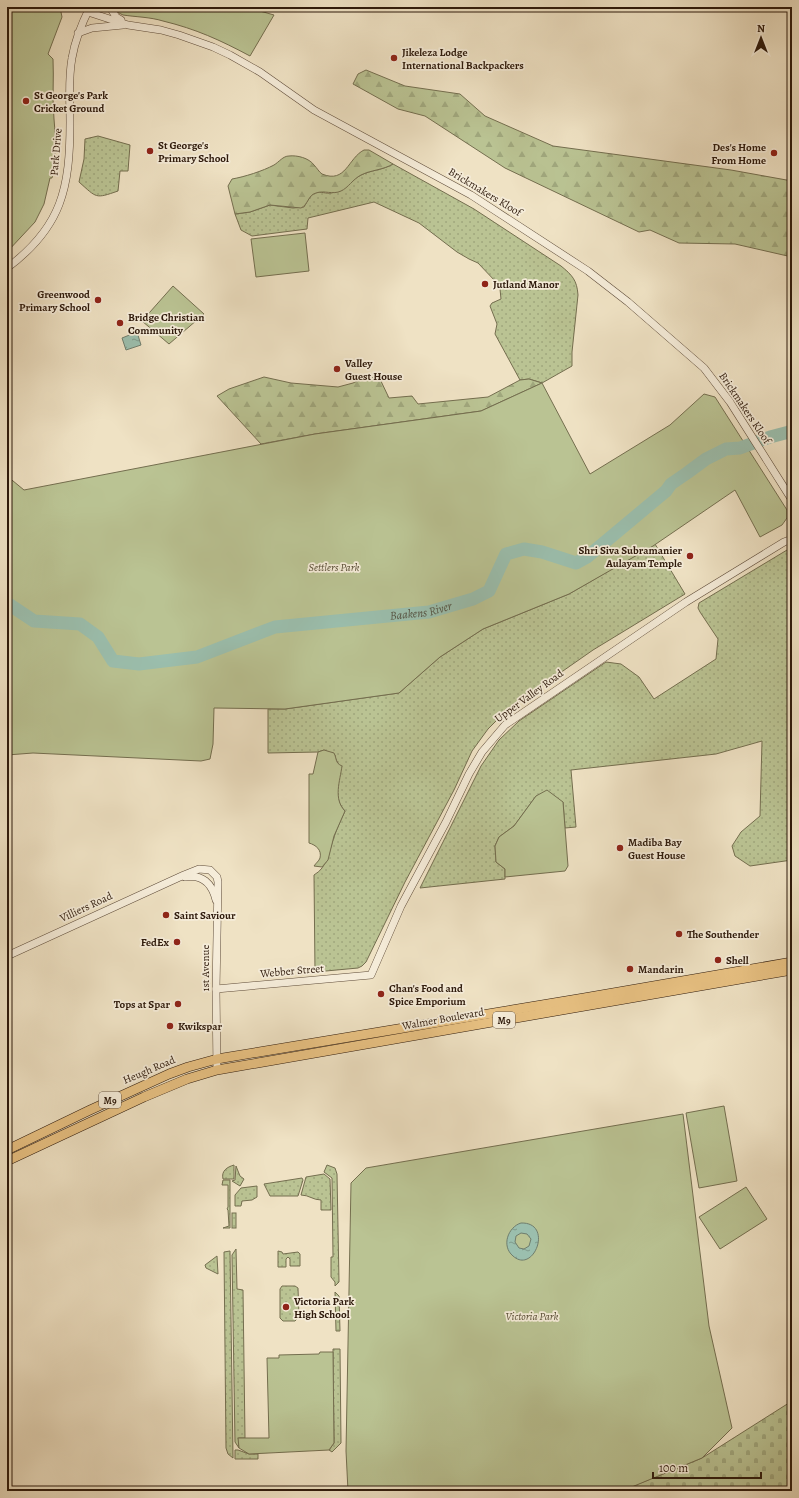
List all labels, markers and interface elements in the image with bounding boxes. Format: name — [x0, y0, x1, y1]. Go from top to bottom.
north arrow — [741, 18, 781, 58]
text: N — [757, 21, 765, 36]
place label: Jikeleza Lodge International Backpackers — [402, 45, 524, 73]
marker: Jikeleza Lodge International Backpackers — [389, 53, 399, 63]
place label: St George's Park Cricket Ground — [34, 88, 108, 116]
marker: St George's Park Cricket Ground — [21, 96, 31, 106]
street label: Park Drive — [46, 128, 66, 176]
place label: St George's Primary School — [158, 138, 229, 166]
place label: Des's Home From Home — [711, 140, 766, 168]
marker: St George's Primary School — [145, 146, 155, 156]
marker: Des's Home From Home — [769, 148, 779, 158]
street label: Brickmakers Kloof — [445, 164, 526, 221]
place label: Jutland Manor — [493, 277, 560, 292]
marker: Jutland Manor — [480, 279, 490, 289]
place label: Greenwood Primary School — [19, 287, 90, 315]
marker: Greenwood Primary School — [93, 295, 103, 305]
place label: Bridge Christian Community — [128, 310, 204, 338]
marker: Bridge Christian Community — [115, 318, 125, 328]
place label: Valley Guest House — [344, 356, 402, 384]
marker: Valley Guest House — [332, 364, 342, 374]
street label: Brickmakers Kloof — [715, 369, 775, 448]
place label: Shri Siva Subramanier Aulayam Temple — [578, 543, 682, 571]
marker: Shri Siva Subramanier Aulayam Temple — [685, 551, 695, 561]
park label: Settlers Park — [309, 560, 359, 575]
water label: Baakens River — [389, 597, 455, 624]
street label: Upper Valley Road — [492, 666, 566, 726]
place label: Madiba Bay Guest House — [628, 835, 685, 863]
marker: Madiba Bay Guest House — [615, 843, 625, 853]
street label: Villiers Road — [56, 888, 115, 926]
place label: Saint Saviour — [174, 908, 236, 923]
marker: Saint Saviour — [161, 910, 171, 920]
place label: The Southender — [687, 927, 760, 942]
marker: The Southender — [674, 929, 684, 939]
place label: FedEx — [141, 935, 170, 950]
marker: FedEx — [172, 937, 182, 947]
street label: 1st Avenue — [198, 945, 213, 991]
place label: Shell — [726, 953, 749, 968]
marker: Shell — [713, 955, 723, 965]
street label: Webber Street — [259, 961, 325, 981]
place label: Mandarin — [638, 962, 684, 977]
marker: Mandarin — [625, 964, 635, 974]
place label: Chan's Food and Spice Emporium — [389, 981, 466, 1009]
marker: Chan's Food and Spice Emporium — [376, 989, 386, 999]
place label: Tops at Spar — [114, 997, 170, 1012]
marker: Tops at Spar — [173, 999, 183, 1009]
street label: Walmer Boulevard — [400, 1004, 485, 1034]
road number: M9 — [493, 1012, 515, 1028]
place label: Kwikspar — [178, 1019, 223, 1034]
marker: Kwikspar — [165, 1021, 175, 1031]
street label: Heugh Road — [121, 1052, 178, 1088]
road number: M9 — [99, 1092, 121, 1108]
place label: Victoria Park High School — [293, 1294, 354, 1322]
marker: Victoria Park High School — [281, 1302, 291, 1312]
park label: Victoria Park — [506, 1309, 559, 1324]
scale bar — [653, 1454, 761, 1480]
text: 100 m — [659, 1460, 688, 1476]

